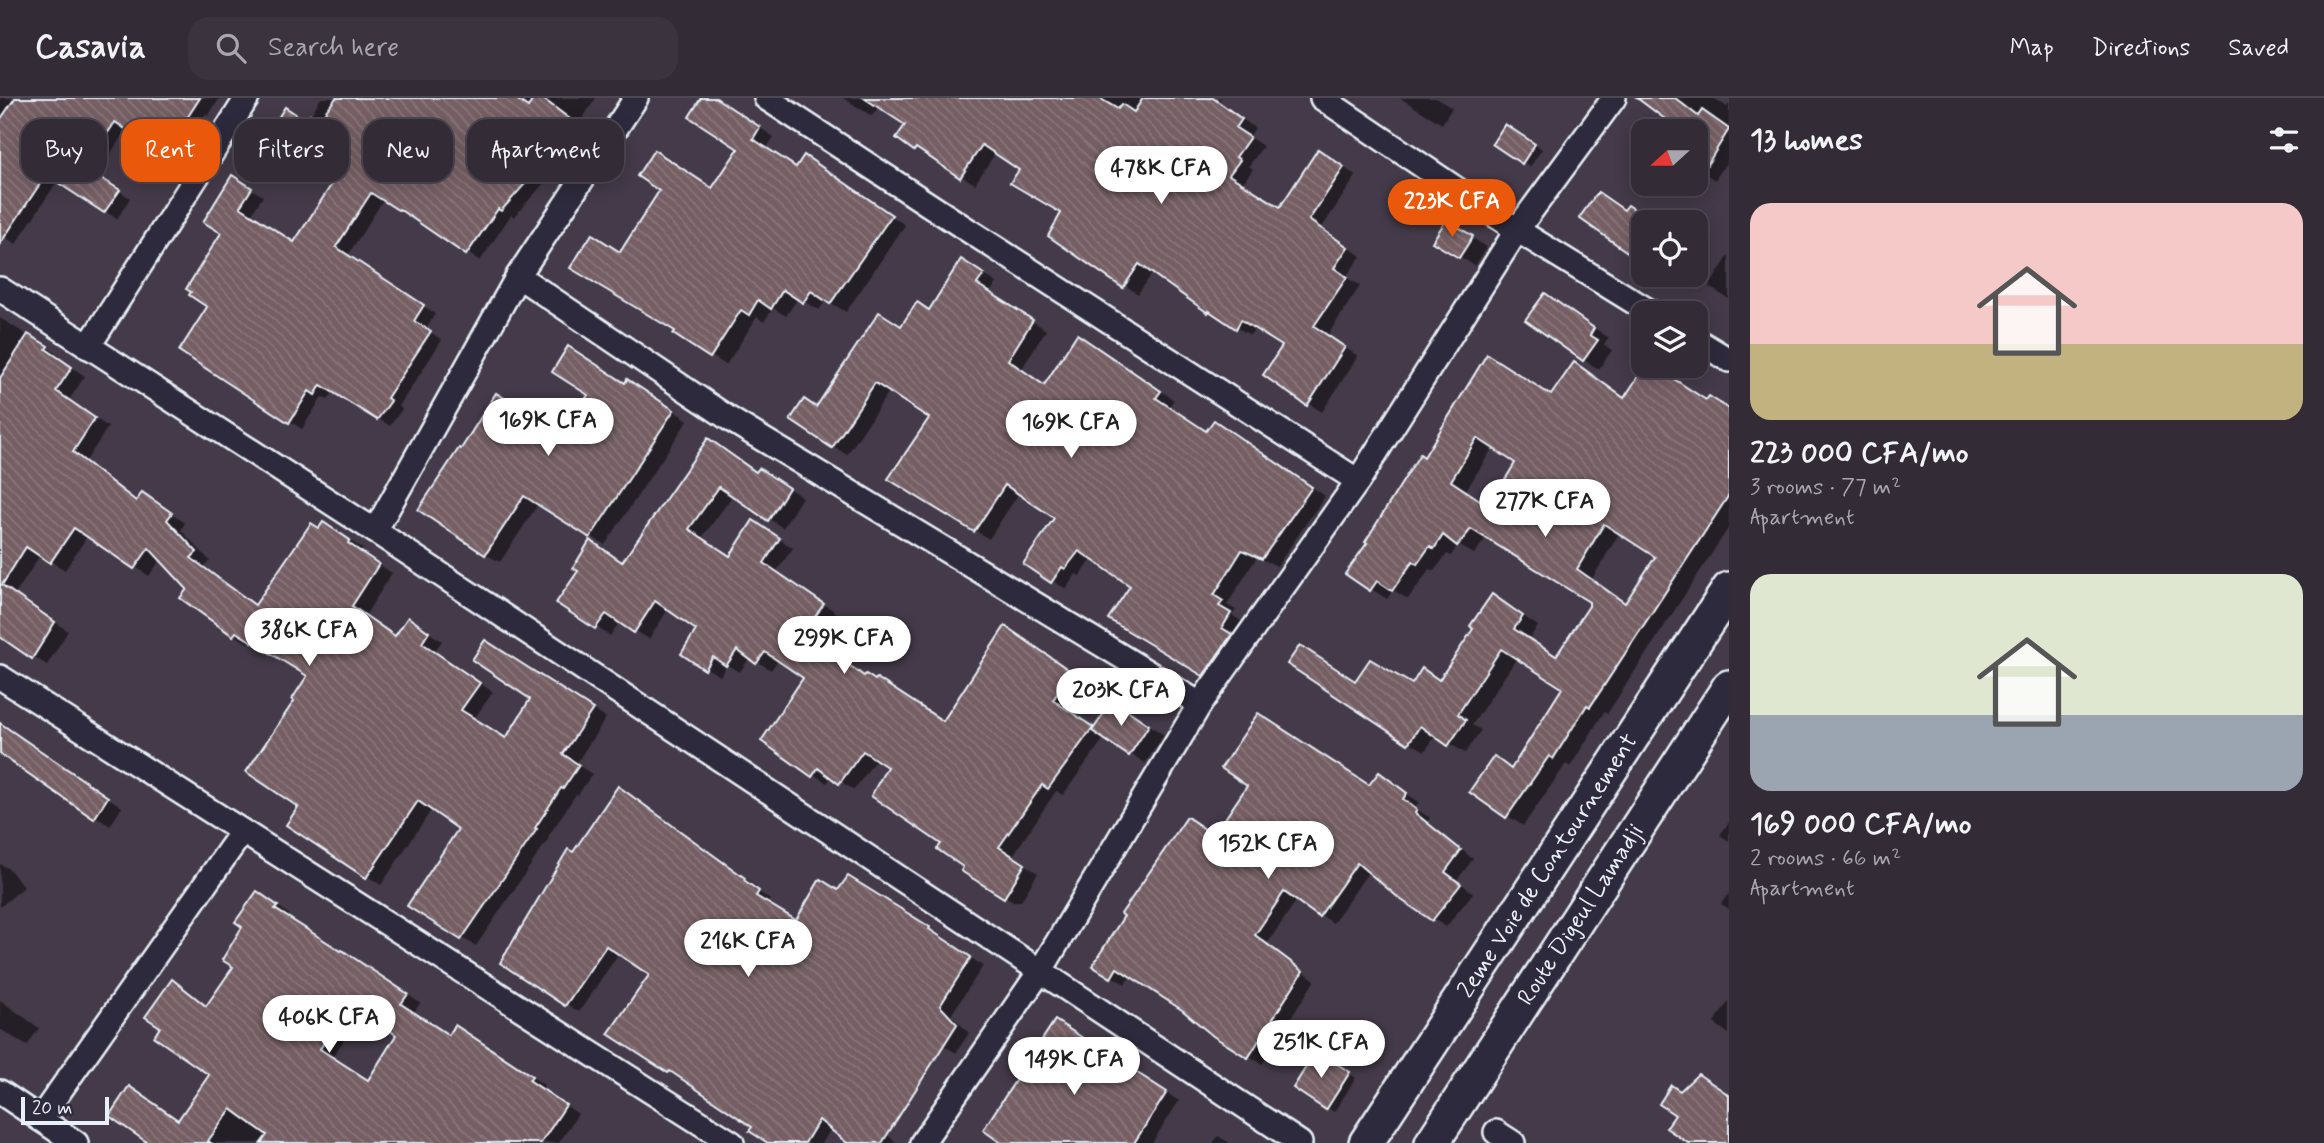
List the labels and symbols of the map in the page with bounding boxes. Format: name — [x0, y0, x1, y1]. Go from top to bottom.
north arrow — [1631, 119, 1708, 196]
pin: 478K CFA — [1089, 146, 1233, 206]
pin: 223K CFA — [1380, 180, 1524, 239]
pin: 169K CFA — [476, 398, 620, 458]
pin: 169K CFA — [999, 400, 1143, 460]
pin: 277K CFA — [1473, 480, 1617, 539]
pin: 386K CFA — [237, 608, 381, 668]
pin: 299K CFA — [772, 616, 916, 676]
pin: 203K CFA — [1049, 668, 1193, 728]
street label: 2eme Voie de Contournement — [1451, 728, 1645, 1004]
street label: Route Digeul Lamadji — [1511, 818, 1651, 1012]
pin: 152K CFA — [1196, 822, 1340, 881]
pin: 216K CFA — [676, 920, 820, 979]
pin: 406K CFA — [257, 996, 401, 1055]
pin: 251K CFA — [1249, 1020, 1393, 1080]
pin: 149K CFA — [1002, 1038, 1146, 1097]
scale bar — [21, 1094, 108, 1126]

